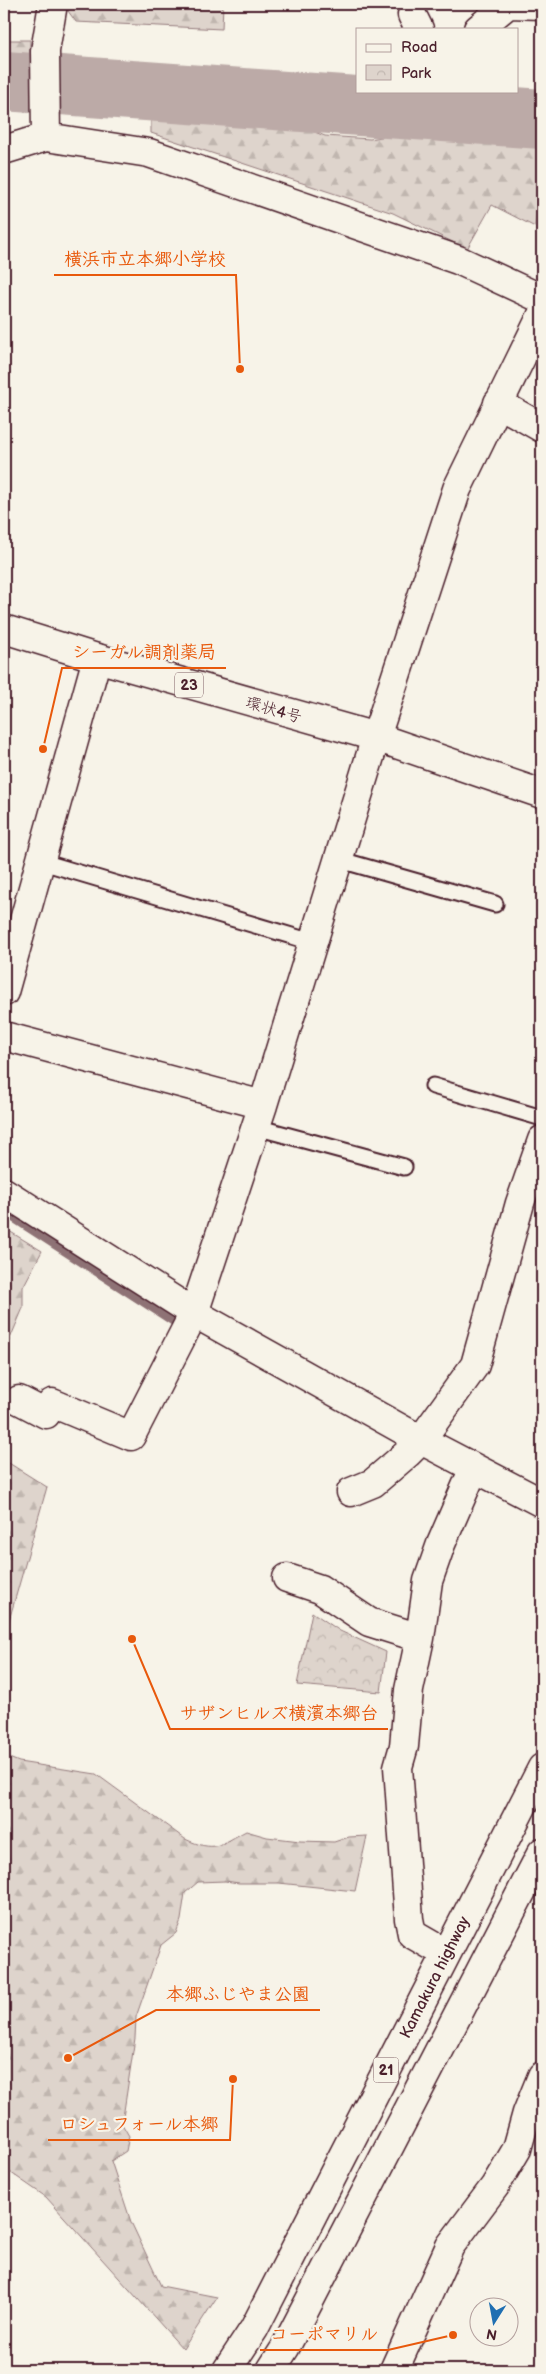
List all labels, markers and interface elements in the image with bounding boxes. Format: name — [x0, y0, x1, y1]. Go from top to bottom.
legend — [356, 28, 518, 92]
text: Road — [401, 38, 437, 57]
text: Park — [401, 64, 432, 83]
callout: 横浜市立本郷小学校 — [54, 242, 236, 275]
text: 横浜市立本郷小学校 — [64, 249, 226, 270]
callout: シーガル調剤薬局 — [62, 635, 226, 668]
text: シーガル調剤薬局 — [72, 642, 216, 663]
road number: 23 — [175, 672, 203, 698]
street label: 環状4号 — [243, 693, 304, 728]
callout: サザンヒルズ横濱本郷台 — [170, 1696, 388, 1729]
text: サザンヒルズ横濱本郷台 — [180, 1703, 378, 1724]
street label: Kamakura highway — [396, 1913, 475, 2042]
callout: 本郷ふじやま公園 — [156, 1977, 320, 2010]
text: 本郷ふじやま公園 — [166, 1984, 310, 2005]
road number: 21 — [374, 2058, 398, 2082]
callout: ロシュフォール本郷 — [48, 2107, 230, 2140]
text: ロシュフォール本郷 — [60, 2114, 218, 2135]
north arrow — [468, 2296, 518, 2346]
callout: コーポマリル — [260, 2317, 388, 2350]
text: コーポマリル — [270, 2324, 378, 2345]
text: N — [485, 2325, 498, 2344]

